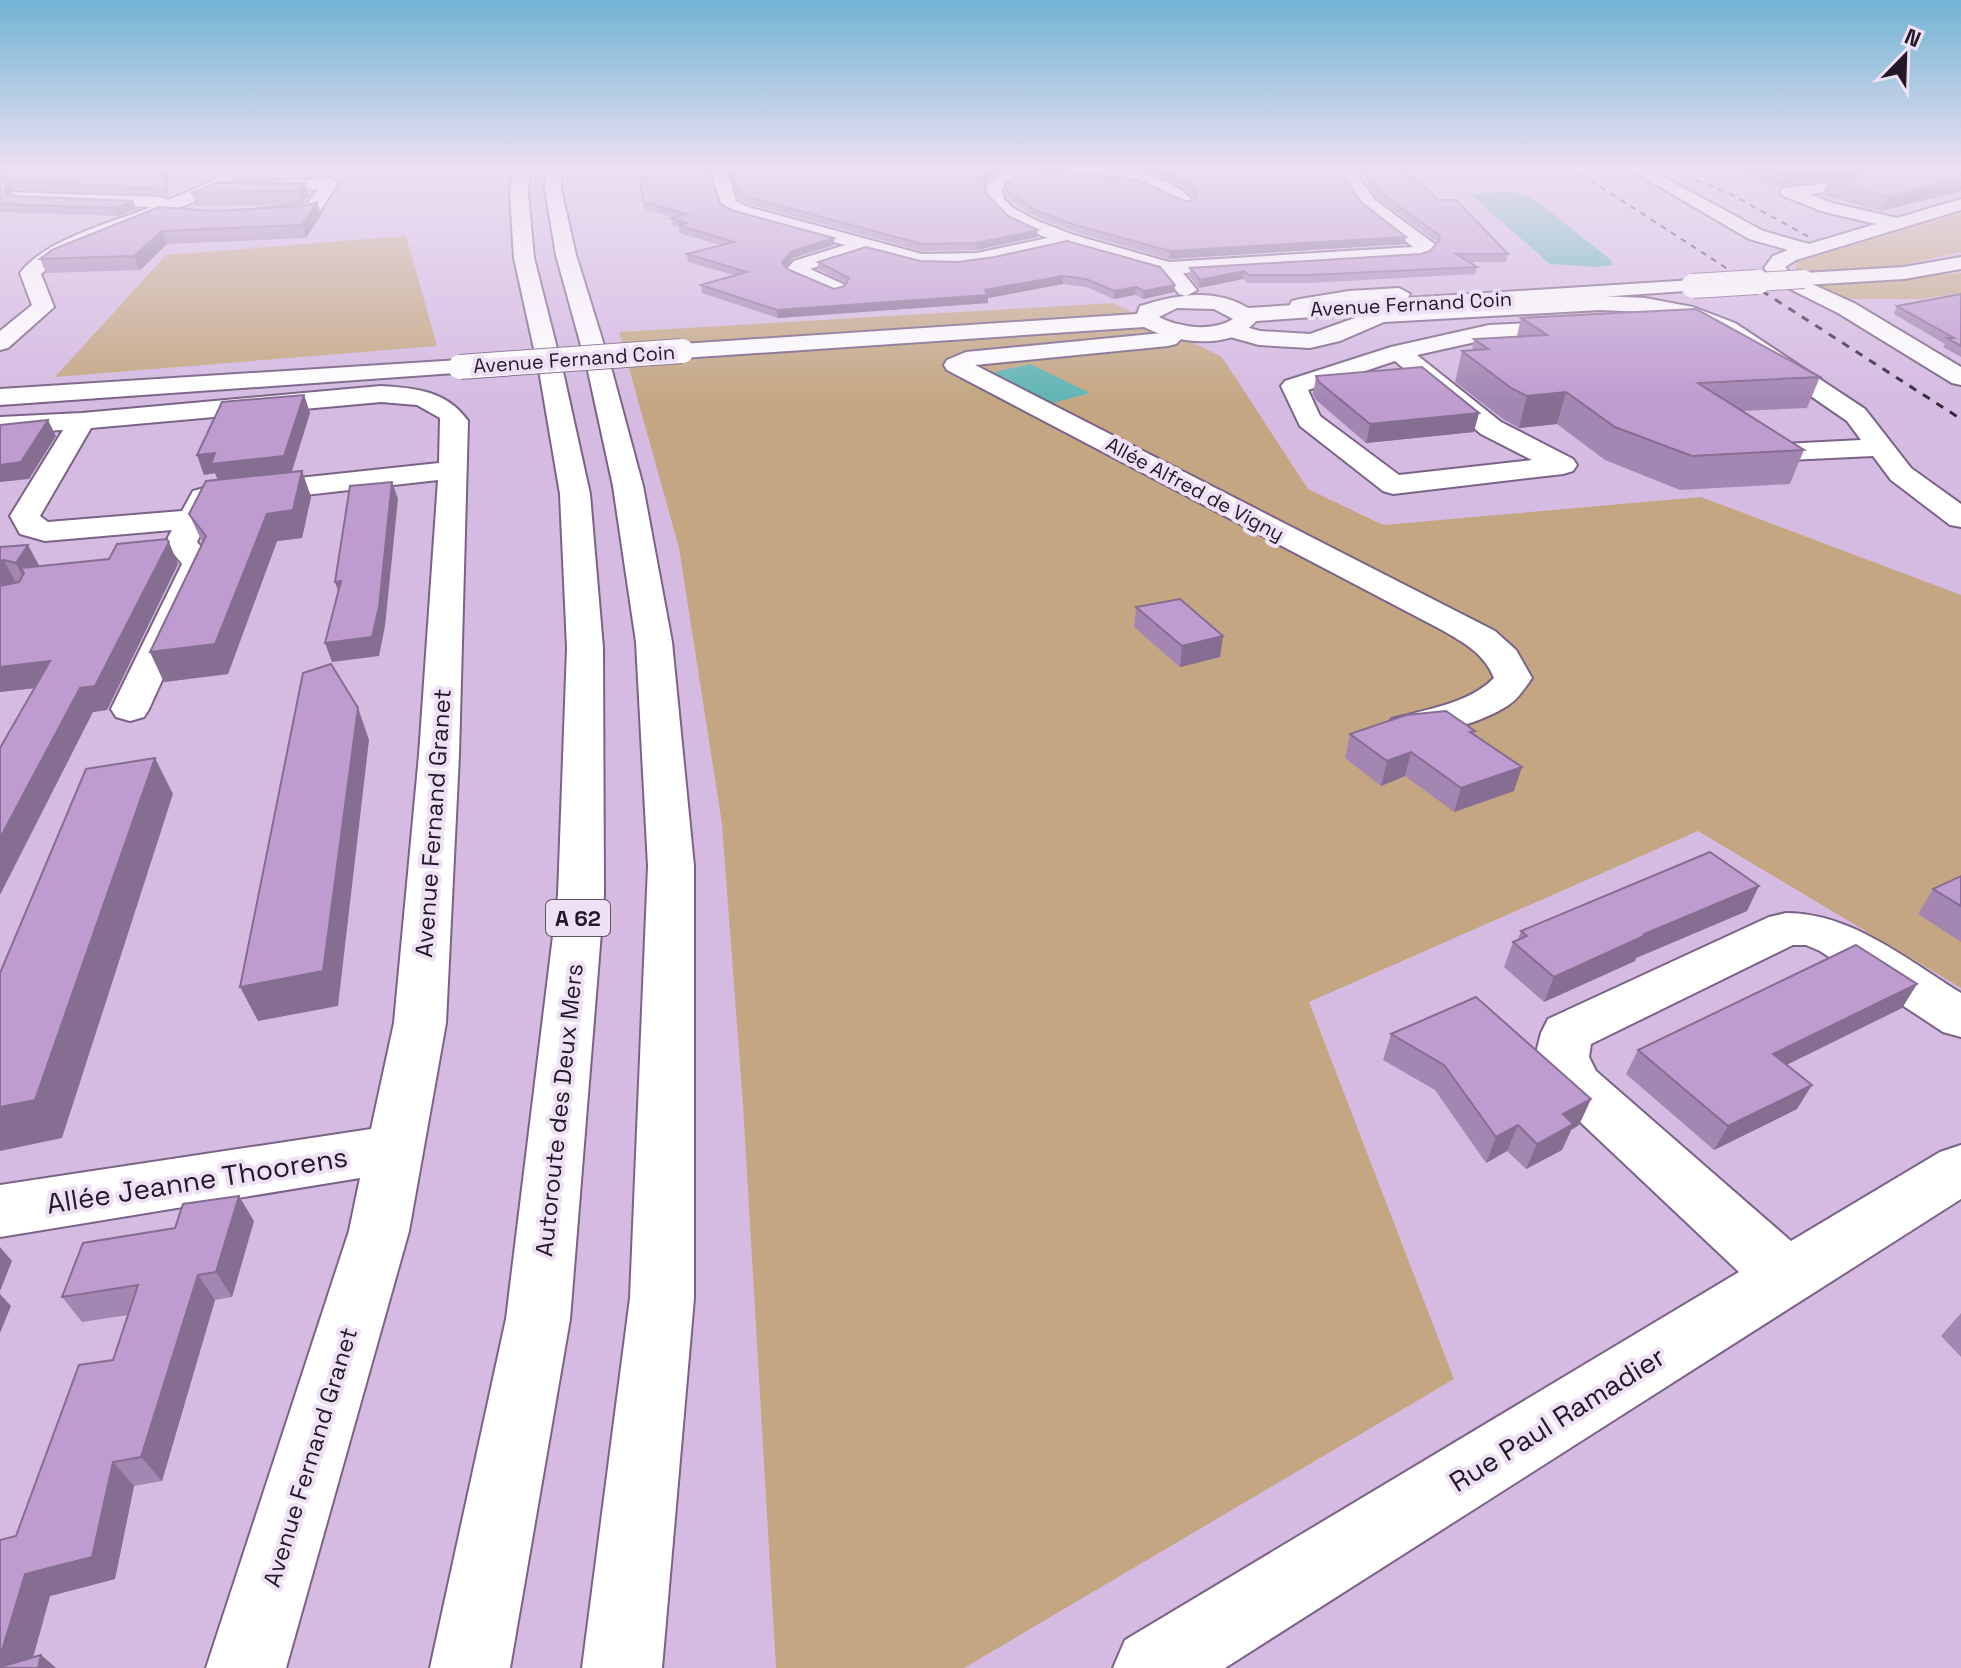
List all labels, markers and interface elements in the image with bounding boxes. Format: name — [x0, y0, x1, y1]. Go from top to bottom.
north arrow — [1865, 16, 1945, 96]
text: N — [1901, 22, 1925, 53]
street label: Avenue Fernand Coin — [1309, 286, 1513, 322]
street label: Avenue Fernand Coin — [472, 339, 676, 379]
street label: Allée Alfred de Vigny — [1101, 431, 1289, 547]
street label: Avenue Fernand Granet — [408, 687, 458, 959]
road number: A 62 — [546, 900, 610, 936]
street label: Autoroute des Deux Mers — [528, 962, 590, 1258]
street label: Allée Jeanne Thoorens — [44, 1138, 350, 1222]
street label: Avenue Fernand Granet — [256, 1324, 364, 1590]
street label: Rue Paul Ramadier — [1442, 1338, 1672, 1500]

